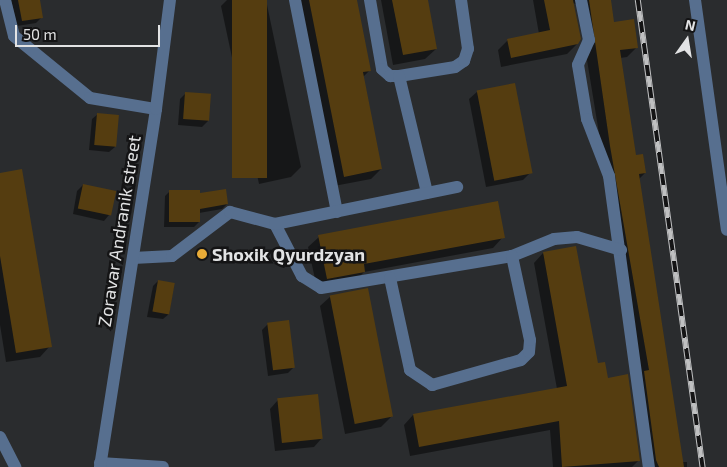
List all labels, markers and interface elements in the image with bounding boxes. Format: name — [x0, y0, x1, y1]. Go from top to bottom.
scale bar — [18, 15, 162, 47]
north arrow — [662, 15, 712, 65]
text: N — [684, 15, 697, 34]
text: 50 m — [23, 25, 57, 43]
street label: Zoravar Andranik street — [93, 133, 145, 329]
place label: Shoxik Qyurdzyan — [212, 243, 365, 265]
marker: Shoxik Qyurdzyan — [196, 248, 208, 260]

